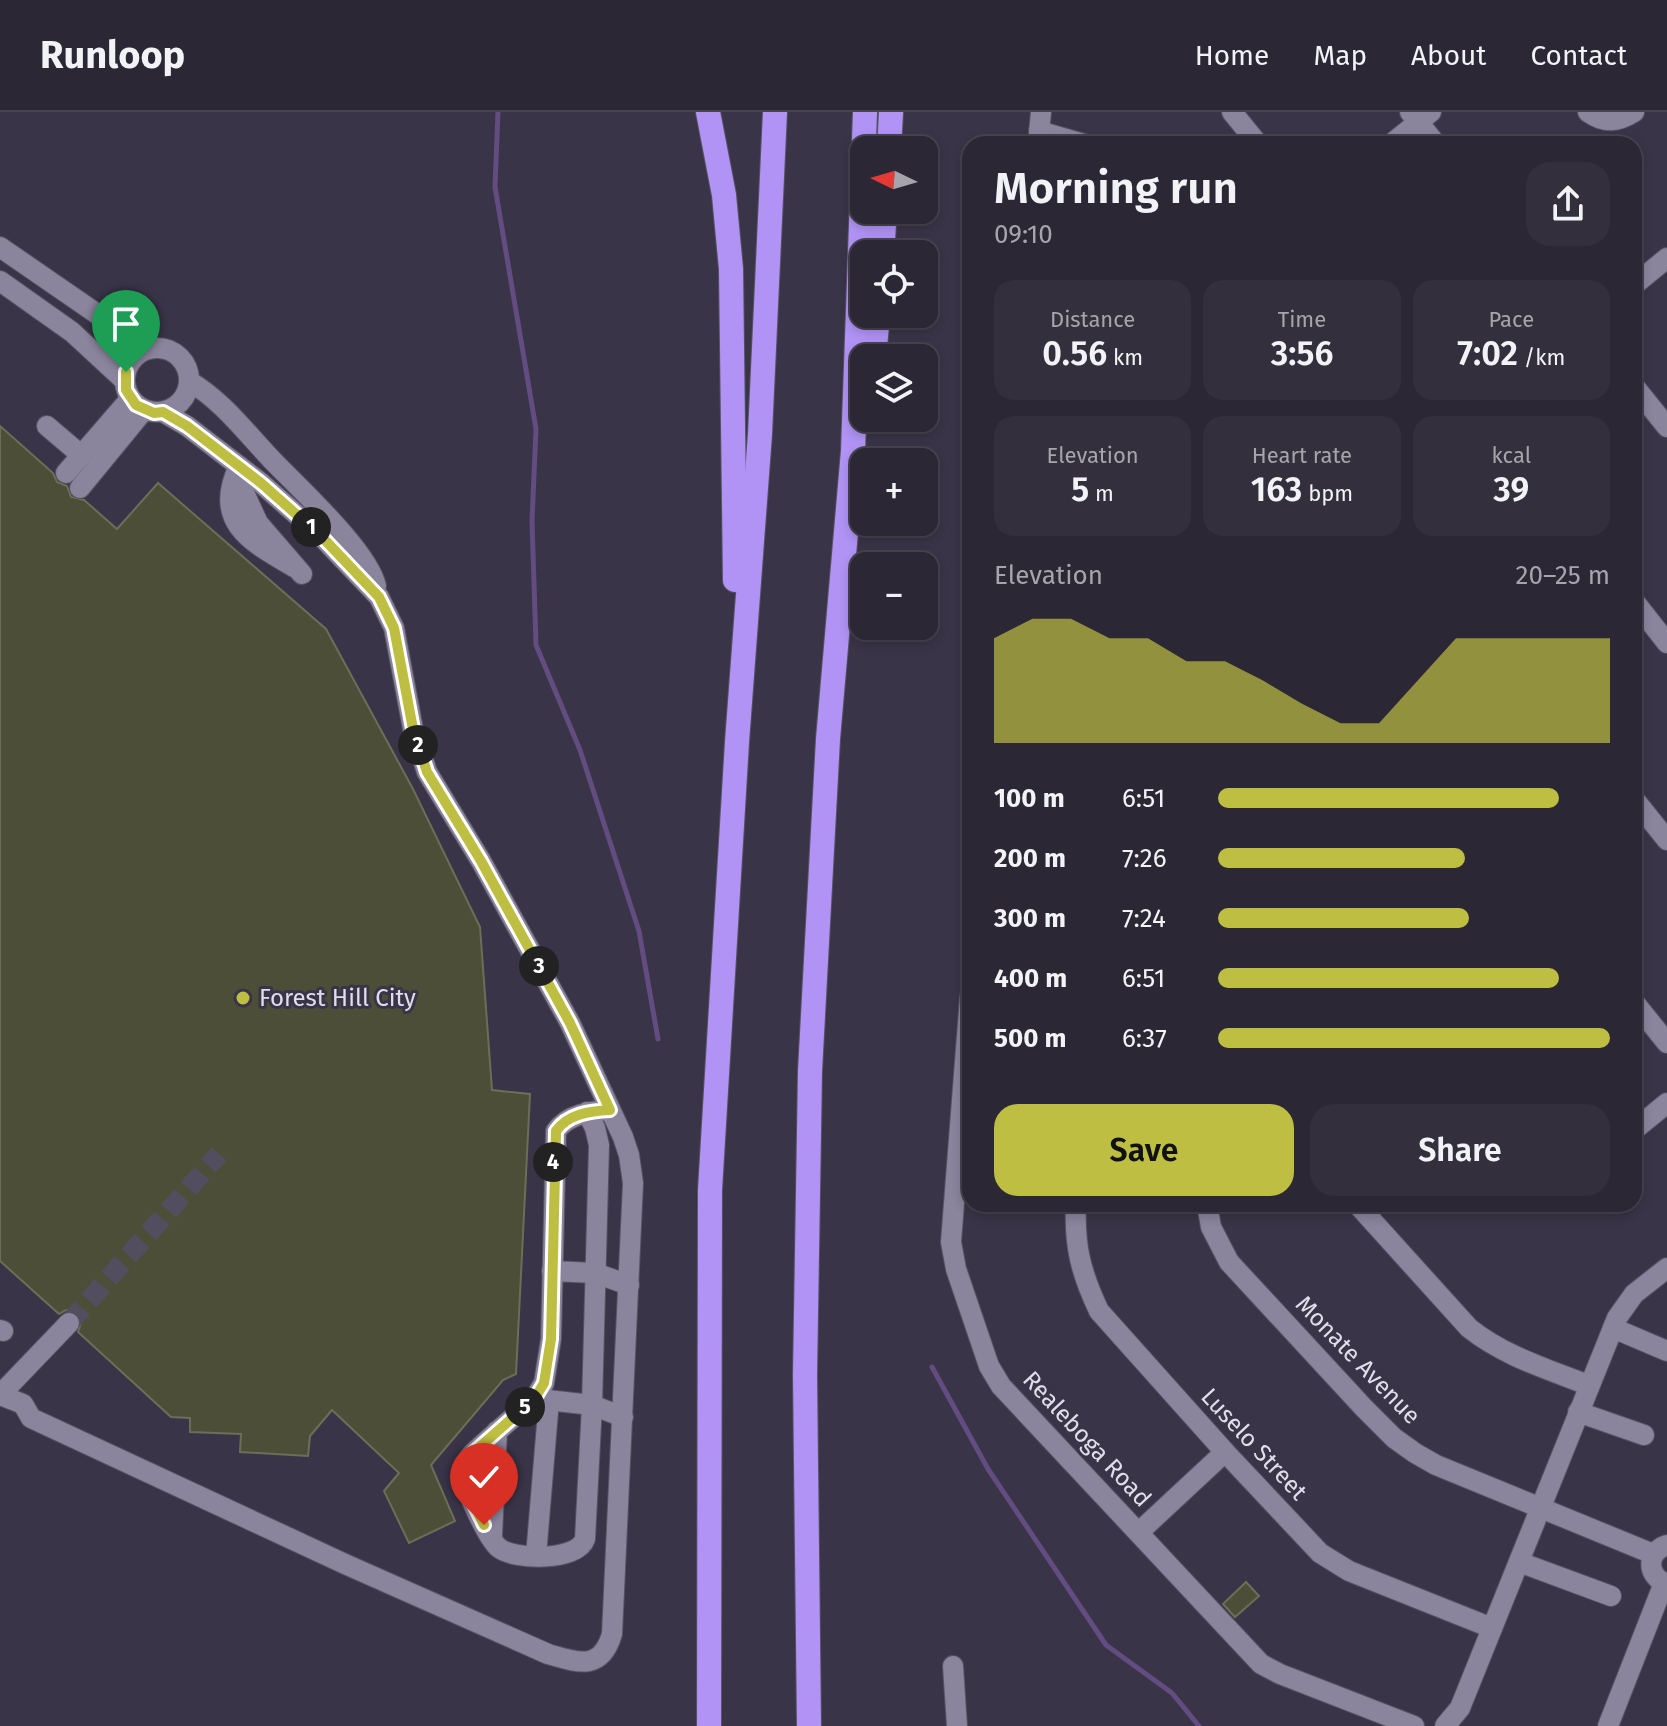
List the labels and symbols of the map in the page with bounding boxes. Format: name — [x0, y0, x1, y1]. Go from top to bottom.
north arrow — [850, 136, 938, 224]
pin — [92, 290, 160, 372]
pin: 1 — [291, 507, 331, 547]
pin: 2 — [398, 725, 438, 765]
pin: 3 — [519, 946, 559, 986]
place label: Forest Hill City — [259, 984, 416, 1012]
marker: Forest Hill City — [234, 989, 252, 1007]
pin: 4 — [533, 1142, 573, 1182]
street label: Monate Avenue — [1290, 1290, 1426, 1430]
street label: Realeboga Road — [1017, 1366, 1157, 1512]
street label: Luselo Street — [1195, 1382, 1313, 1506]
pin: 5 — [505, 1387, 545, 1427]
pin — [450, 1443, 518, 1525]

